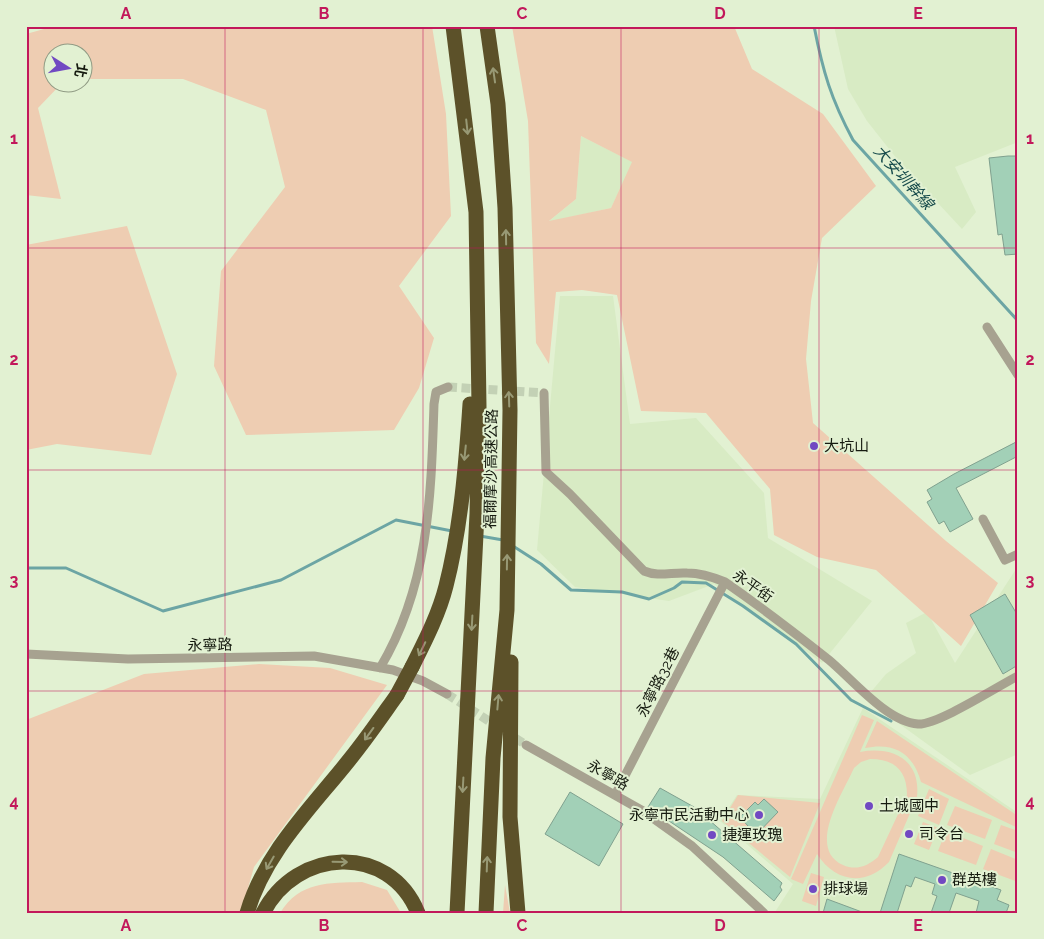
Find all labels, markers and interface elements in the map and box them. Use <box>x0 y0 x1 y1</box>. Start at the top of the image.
text: A <box>121 4 132 23</box>
text: B <box>319 4 330 23</box>
text: C <box>517 4 528 23</box>
text: D <box>714 4 726 23</box>
text: E <box>913 4 923 23</box>
north arrow <box>42 42 92 92</box>
text: 北 <box>72 62 90 79</box>
one-way arrow <box>488 67 498 83</box>
one-way arrow <box>462 118 472 134</box>
text: 1 <box>10 129 18 148</box>
text: 1 <box>1026 129 1034 148</box>
water label: 大安圳幹線 <box>870 141 939 215</box>
one-way arrow <box>501 229 511 246</box>
text: 2 <box>9 350 19 369</box>
text: 2 <box>1025 350 1035 369</box>
one-way arrow <box>505 391 514 407</box>
street label: 福爾摩沙高速公路 <box>481 409 501 529</box>
place label: 大坑山 <box>824 437 869 455</box>
marker: 大坑山 <box>808 440 820 452</box>
one-way arrow <box>460 445 470 461</box>
one-way arrow <box>502 554 512 570</box>
street label: 永平街 <box>729 566 777 606</box>
text: 3 <box>10 571 19 590</box>
text: 3 <box>1026 571 1035 590</box>
one-way arrow <box>467 615 476 631</box>
street label: 永寧路 <box>187 636 233 654</box>
one-way arrow <box>416 641 426 656</box>
street label: 永寧路32巷 <box>633 644 683 720</box>
one-way arrow <box>493 694 503 710</box>
one-way arrow <box>363 727 374 740</box>
street label: 永寧路 <box>584 756 632 794</box>
one-way arrow <box>458 777 467 793</box>
text: 4 <box>9 792 19 811</box>
text: 4 <box>1025 792 1035 811</box>
place label: 土城國中 <box>879 797 939 815</box>
marker: 土城國中 <box>863 800 875 812</box>
place label: 永寧市民活動中心 <box>629 806 749 824</box>
marker: 永寧市民活動中心 <box>753 809 765 821</box>
place label: 司令台 <box>919 825 964 843</box>
place label: 捷運玫瑰 <box>722 826 782 844</box>
marker: 司令台 <box>903 828 915 840</box>
marker: 捷運玫瑰 <box>706 829 718 841</box>
one-way arrow <box>265 856 275 870</box>
one-way arrow <box>483 856 492 872</box>
one-way arrow <box>332 857 348 866</box>
place label: 群英樓 <box>952 871 997 889</box>
marker: 群英樓 <box>936 874 948 886</box>
place label: 排球場 <box>823 880 868 898</box>
marker: 排球場 <box>807 883 819 895</box>
text: A <box>121 916 132 935</box>
text: B <box>319 916 330 935</box>
text: C <box>517 916 528 935</box>
text: D <box>714 916 726 935</box>
text: E <box>913 916 923 935</box>

